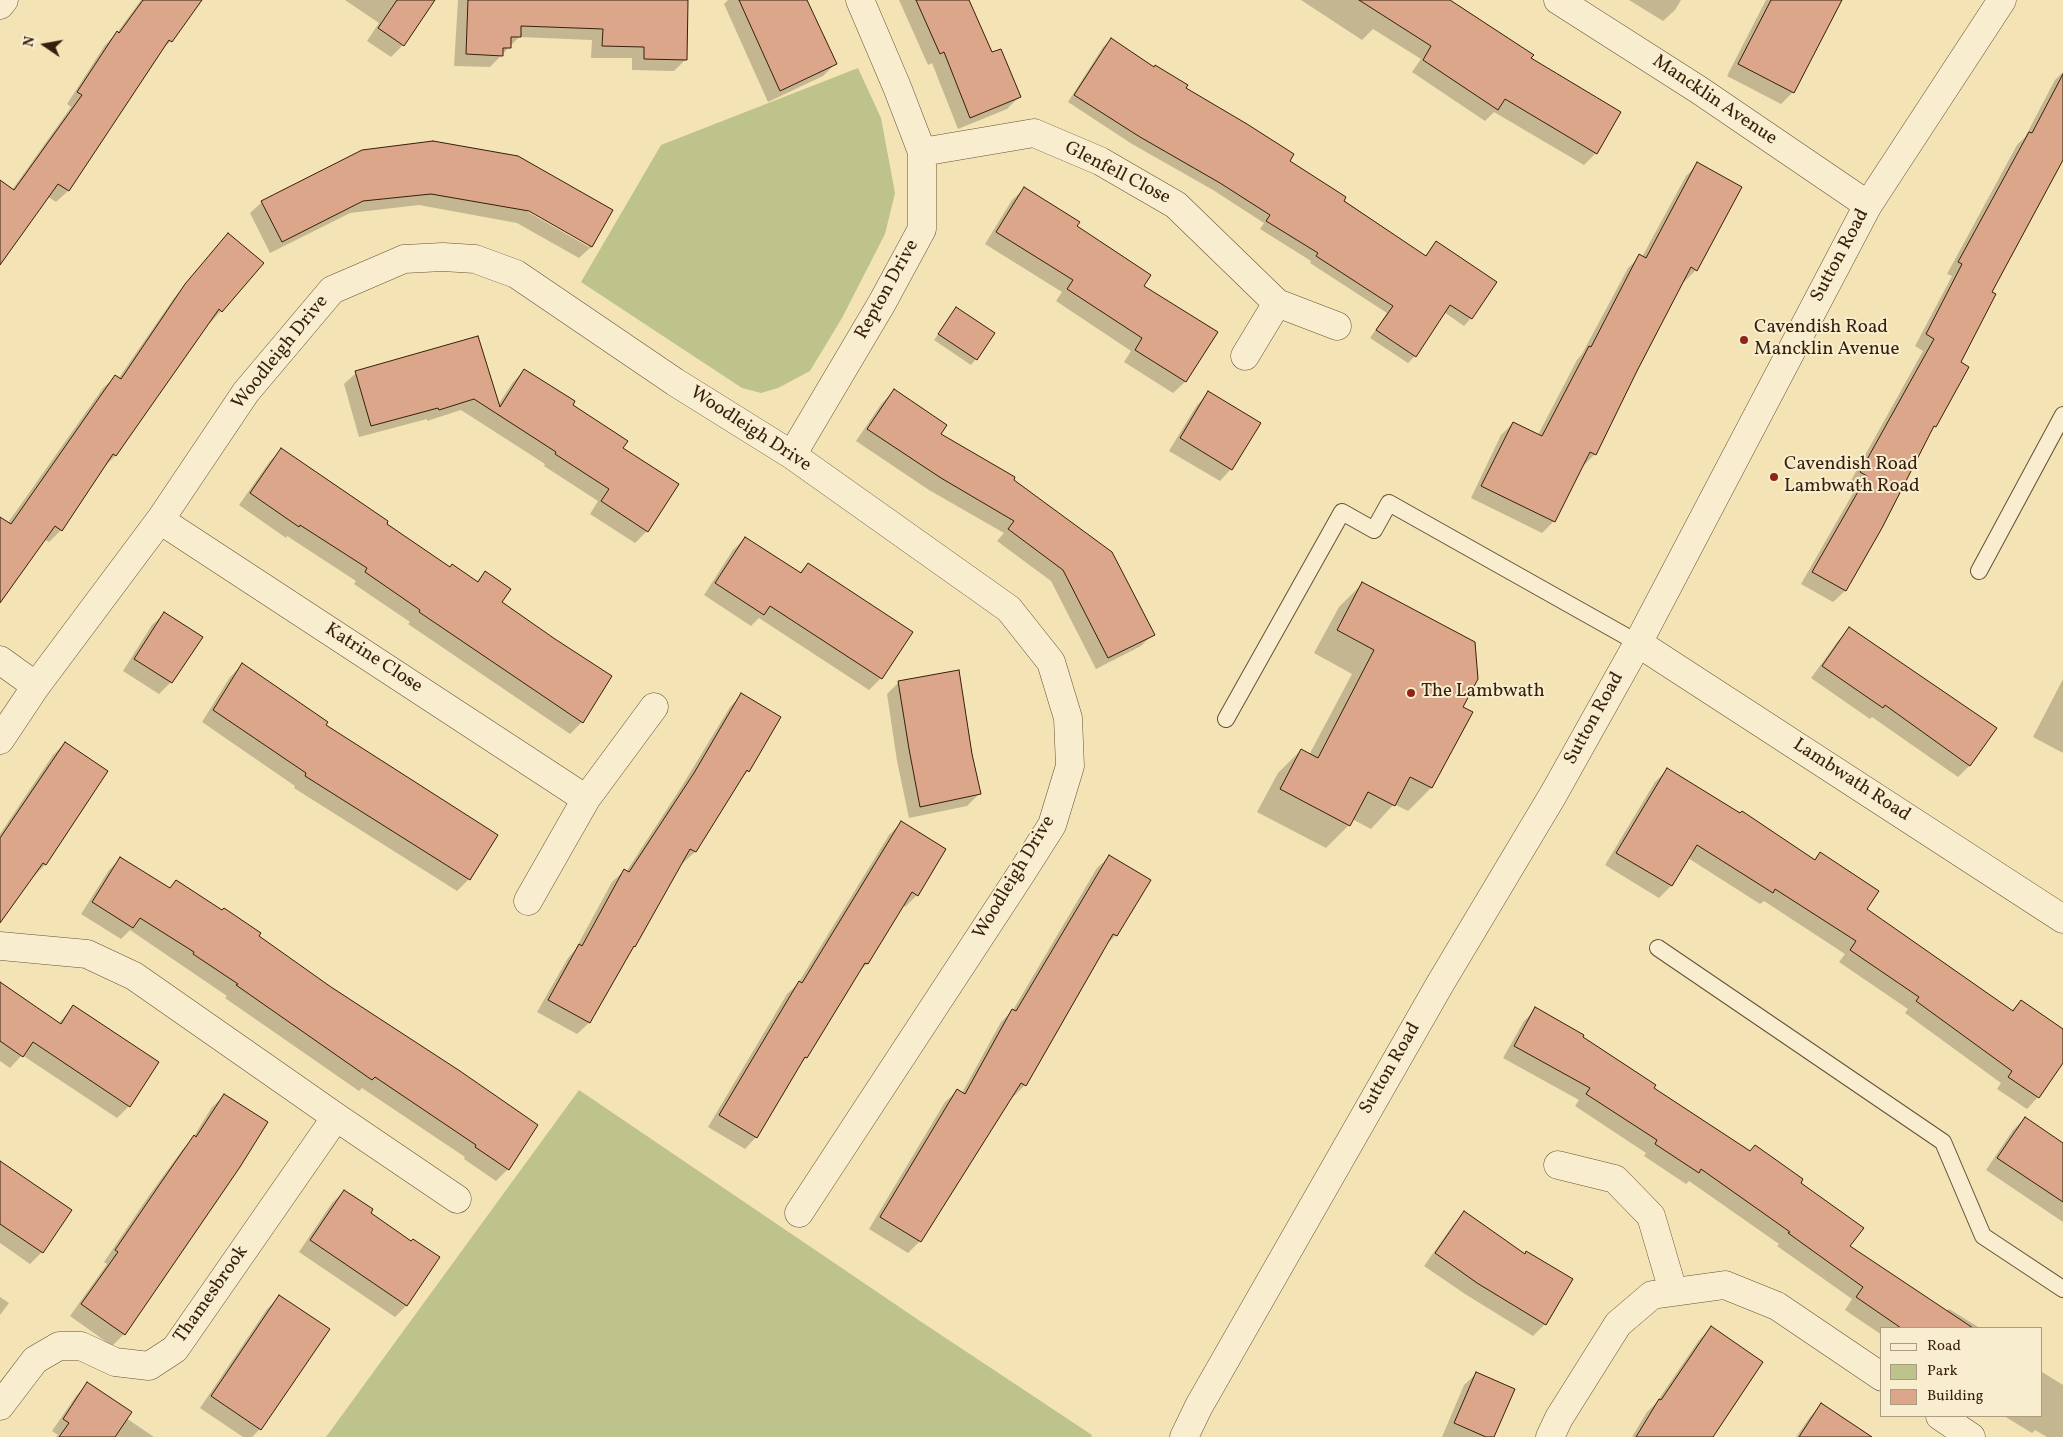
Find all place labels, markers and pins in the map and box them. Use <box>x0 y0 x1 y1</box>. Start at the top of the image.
place label: Cavendish Road Mancklin Avenue <box>1754 318 1900 362</box>
marker: Cavendish Road Mancklin Avenue <box>1738 334 1750 346</box>
place label: Cavendish Road Lambwath Road <box>1784 455 1920 499</box>
marker: Cavendish Road Lambwath Road <box>1768 471 1780 483</box>
place label: The Lambwath <box>1421 682 1545 704</box>
marker: The Lambwath <box>1405 687 1417 699</box>

